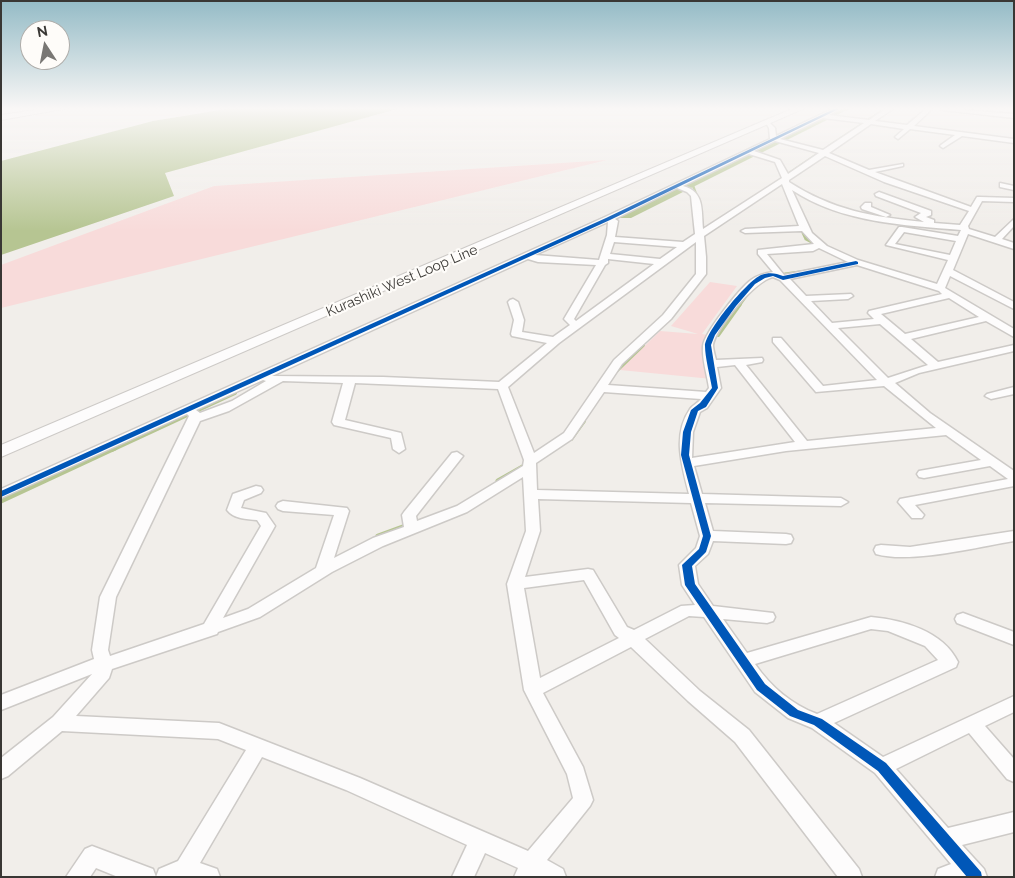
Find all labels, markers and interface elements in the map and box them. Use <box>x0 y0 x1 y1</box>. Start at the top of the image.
north arrow <box>20 20 70 70</box>
text: N <box>36 22 49 40</box>
street label: Kurashiki West Loop Line <box>324 241 480 321</box>

